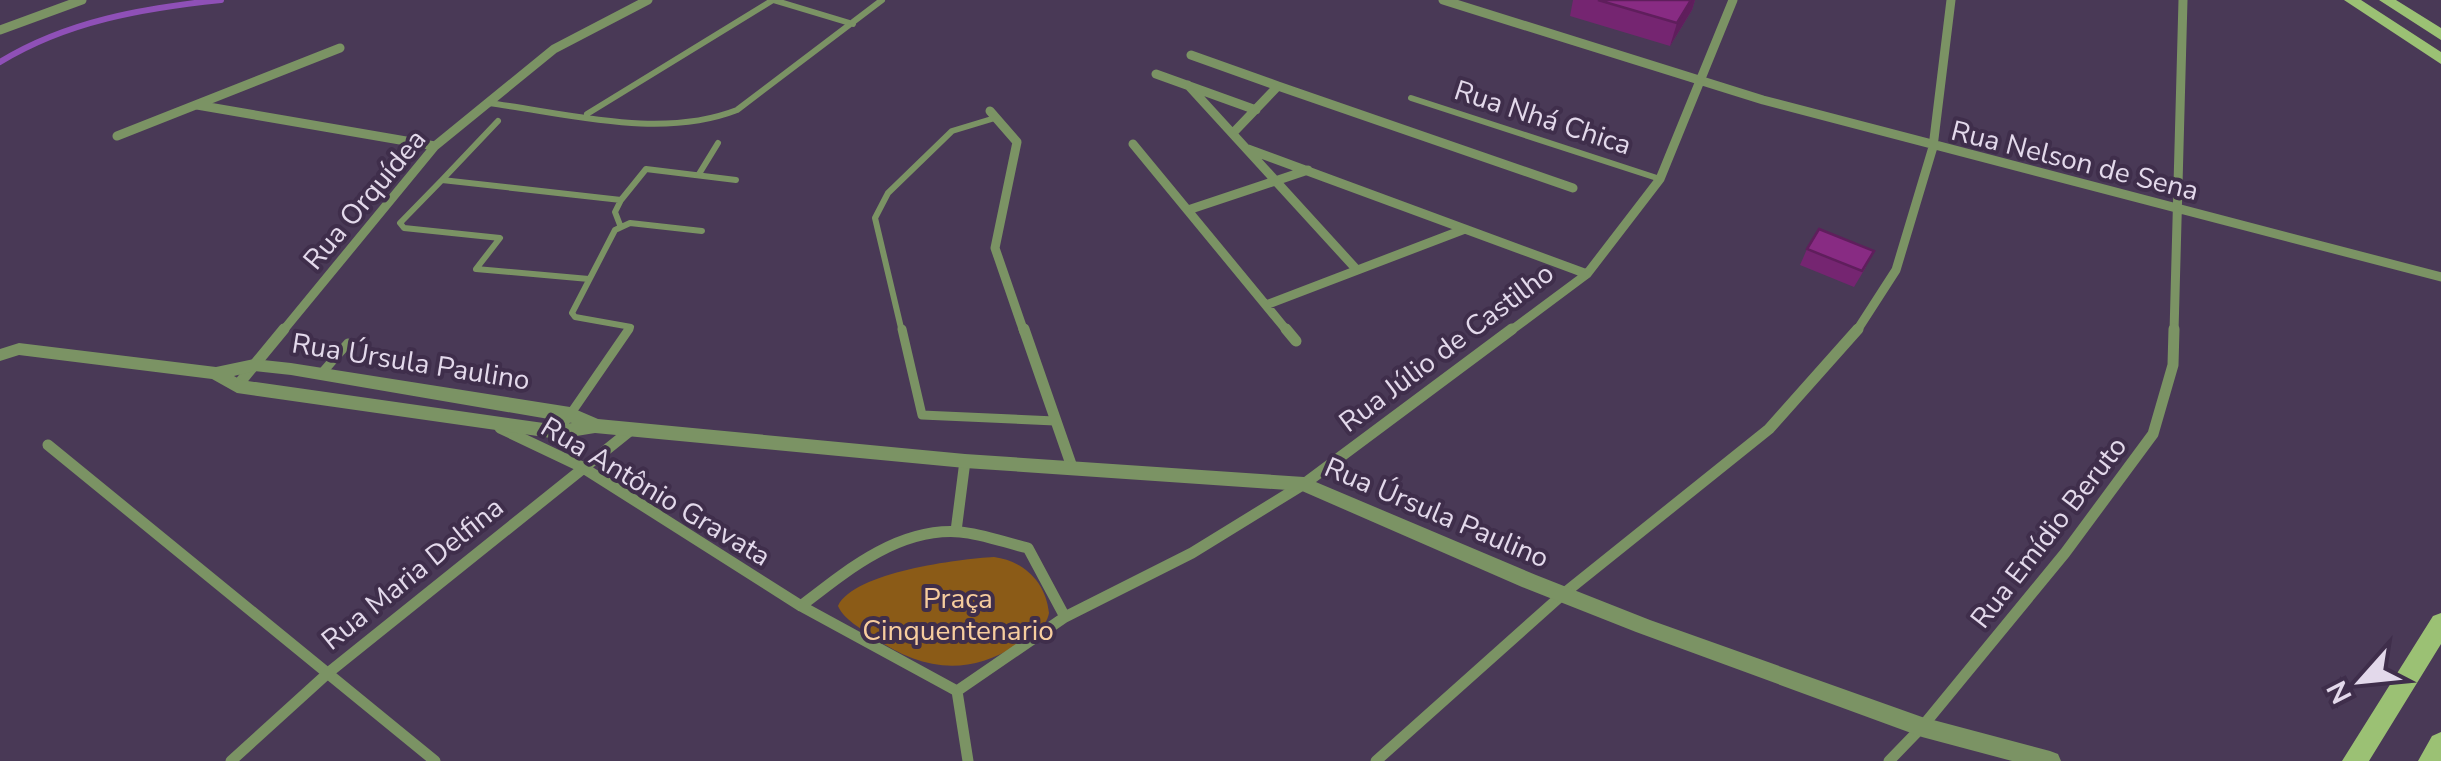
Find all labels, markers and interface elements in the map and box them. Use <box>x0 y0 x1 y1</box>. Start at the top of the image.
street label: Rua Nhá Chica <box>1449 71 1636 164</box>
street label: Rua Nelson de Sena <box>1947 112 2202 210</box>
street label: Rua Orquídea <box>295 121 435 278</box>
street label: Rua Júlio de Castilho <box>1331 254 1562 441</box>
street label: Rua Úrsula Paulino <box>289 324 532 400</box>
street label: Rua Antônio Gravata <box>534 408 777 576</box>
street label: Rua Emídio Beruto <box>1962 429 2136 636</box>
street label: Rua Úrsula Paulino <box>1319 449 1555 577</box>
street label: Rua Maria Delfina <box>314 489 512 659</box>
park label: Praça Cinquentenario <box>862 580 1054 650</box>
north arrow <box>2311 631 2411 731</box>
text: N <box>2318 674 2361 710</box>

